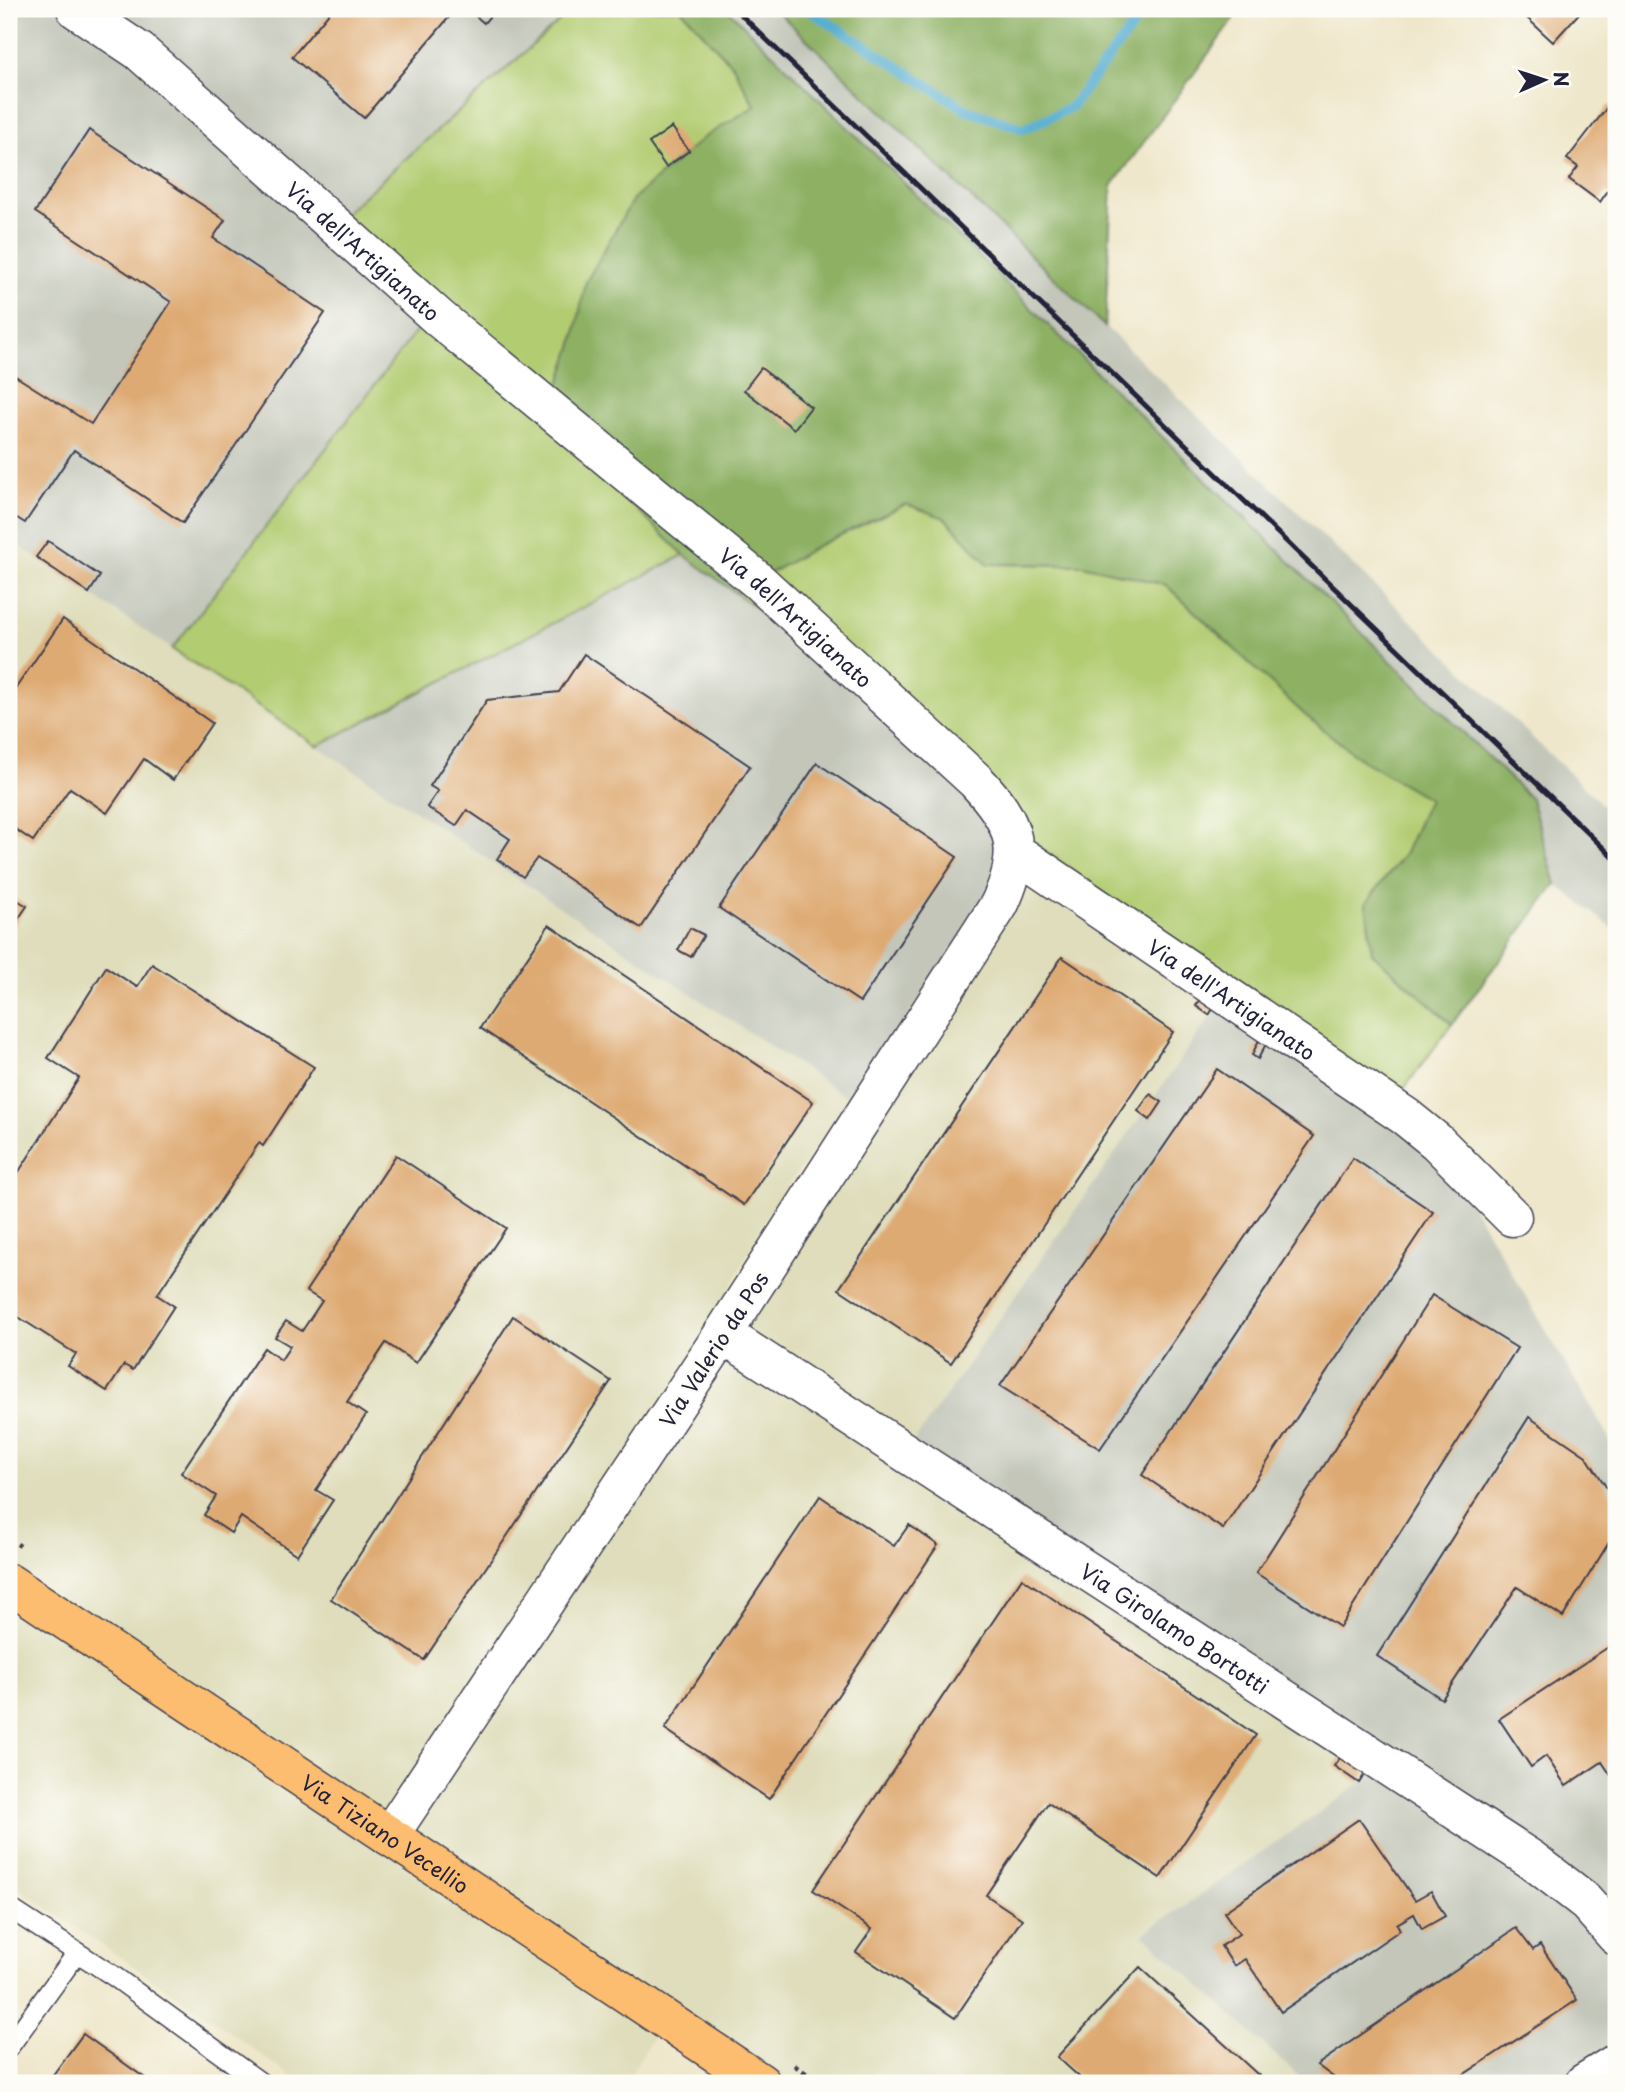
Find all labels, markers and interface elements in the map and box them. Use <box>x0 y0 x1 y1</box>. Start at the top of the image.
north arrow <box>1510 46 1580 116</box>
text: N <box>1548 71 1576 87</box>
street label: Via dell'Artigianato <box>279 173 447 328</box>
street label: Via dell'Artigianato <box>712 539 880 695</box>
street label: Via dell'Artigianato <box>1141 930 1322 1067</box>
street label: Via Valerio da Pos <box>650 1265 776 1433</box>
street label: Via Girolamo Bortotti <box>1074 1555 1276 1701</box>
street label: Via Tiziano Vecellio <box>295 1766 476 1901</box>

